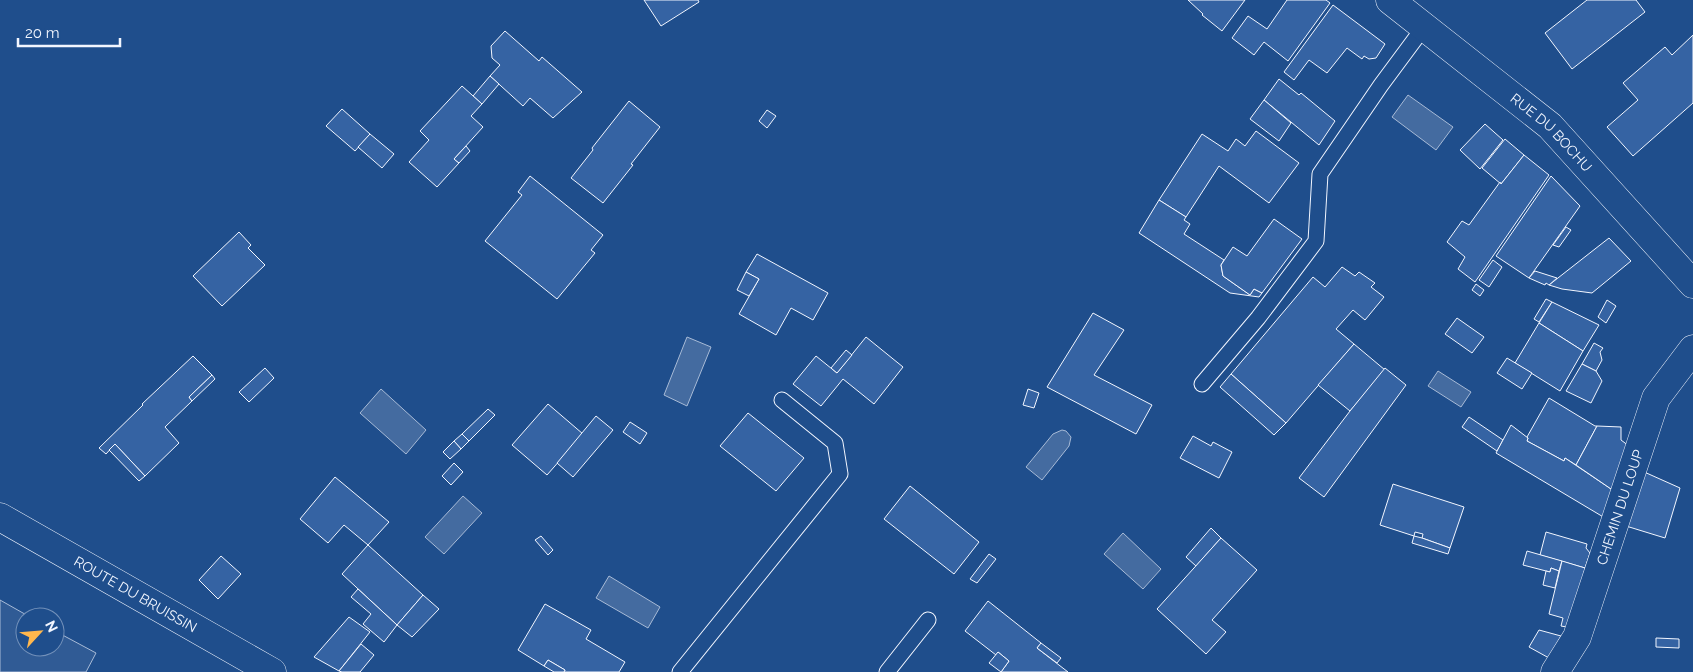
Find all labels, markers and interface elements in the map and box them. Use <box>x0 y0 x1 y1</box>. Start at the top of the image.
scale bar <box>18 15 120 47</box>
text: 20 m <box>25 24 60 42</box>
street label: RUE DU BOCHU <box>1507 90 1595 175</box>
street label: CHEMIN DU LOUP <box>1593 447 1646 567</box>
street label: ROUTE DU BRUISSIN <box>71 553 200 636</box>
north arrow <box>15 607 65 657</box>
text: N <box>42 618 61 635</box>

